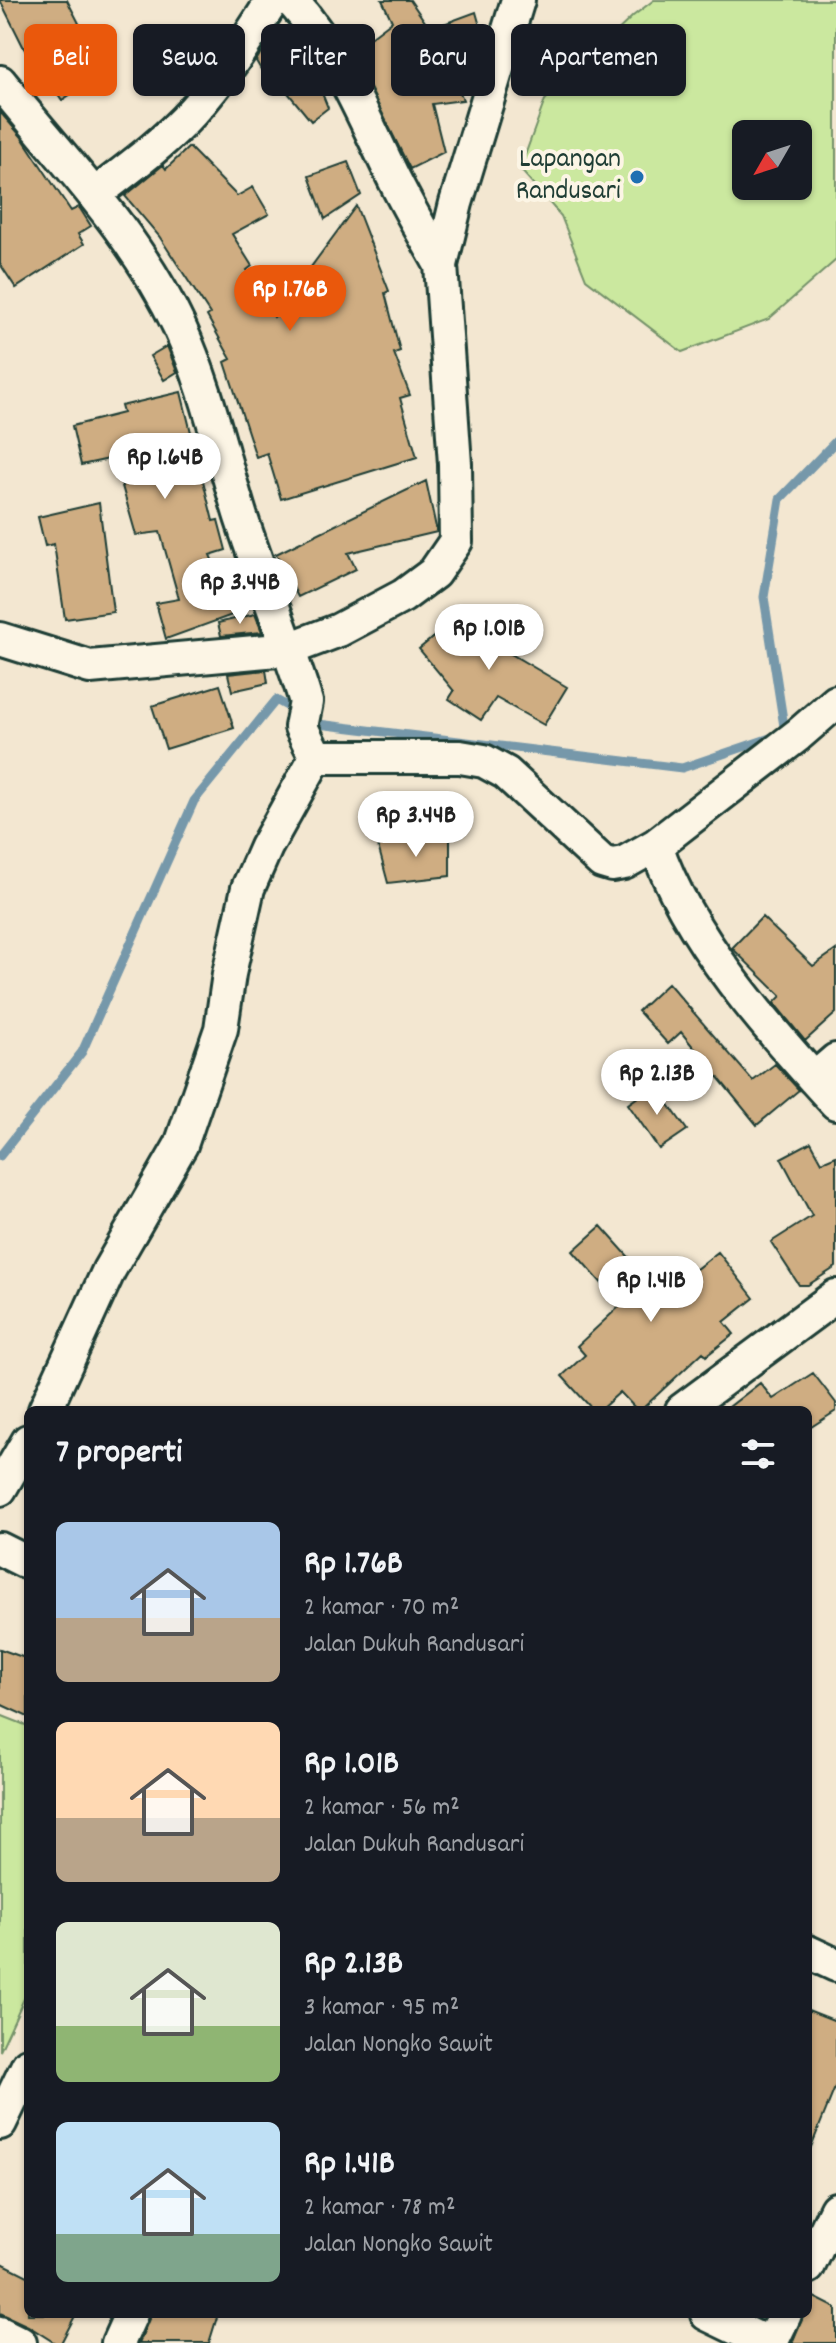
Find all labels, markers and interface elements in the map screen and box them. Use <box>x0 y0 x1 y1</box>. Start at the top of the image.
chip: Beli <box>24 24 117 96</box>
chip: Sewa <box>133 24 245 96</box>
chip: Filter <box>261 24 375 96</box>
chip: Baru <box>391 24 495 96</box>
chip: Apartemen <box>511 24 686 96</box>
north arrow <box>732 120 812 200</box>
map controls <box>732 120 812 200</box>
place label: Lapangan Randusari <box>516 141 621 213</box>
marker: Lapangan Randusari <box>628 168 646 186</box>
pin: Rp 1.76B <box>207 265 373 333</box>
text: Rp 1.76B <box>252 272 328 309</box>
pin: Rp 1.64B <box>82 433 248 501</box>
text: Rp 1.64B <box>127 440 203 477</box>
pin: Rp 3.44B <box>157 558 323 626</box>
text: Rp 3.44B <box>200 565 280 602</box>
pin: Rp 1.01B <box>406 604 572 672</box>
text: Rp 1.01B <box>453 611 525 648</box>
pin: Rp 3.44B <box>333 791 499 859</box>
text: Rp 3.44B <box>376 798 456 835</box>
pin: Rp 2.13B <box>574 1049 740 1117</box>
text: Rp 2.13B <box>619 1056 695 1093</box>
pin: Rp 1.41B <box>568 1256 734 1324</box>
text: Rp 1.41B <box>616 1263 686 1300</box>
text: 7 properti <box>56 1430 182 1479</box>
icon: filters <box>736 1432 780 1476</box>
text: Rp 1.76B <box>304 1541 403 1590</box>
icon: home <box>120 1554 216 1650</box>
text: 2 kamar · 70 m² <box>304 1590 459 1627</box>
text: Jalan Dukuh Randusari <box>304 1627 524 1664</box>
text: Rp 1.01B <box>304 1741 399 1790</box>
icon: home <box>120 1754 216 1850</box>
text: 2 kamar · 56 m² <box>304 1790 460 1827</box>
text: Jalan Dukuh Randusari <box>304 1827 524 1864</box>
text: Rp 2.13B <box>304 1941 403 1990</box>
icon: home <box>120 1954 216 2050</box>
text: 3 kamar · 95 m² <box>304 1990 459 2027</box>
text: Jalan Nongko Sawit <box>304 2027 493 2064</box>
text: Rp 1.41B <box>304 2141 395 2190</box>
icon: home <box>120 2154 216 2250</box>
text: 2 kamar · 78 m² <box>304 2190 455 2227</box>
text: Jalan Nongko Sawit <box>304 2227 493 2264</box>

